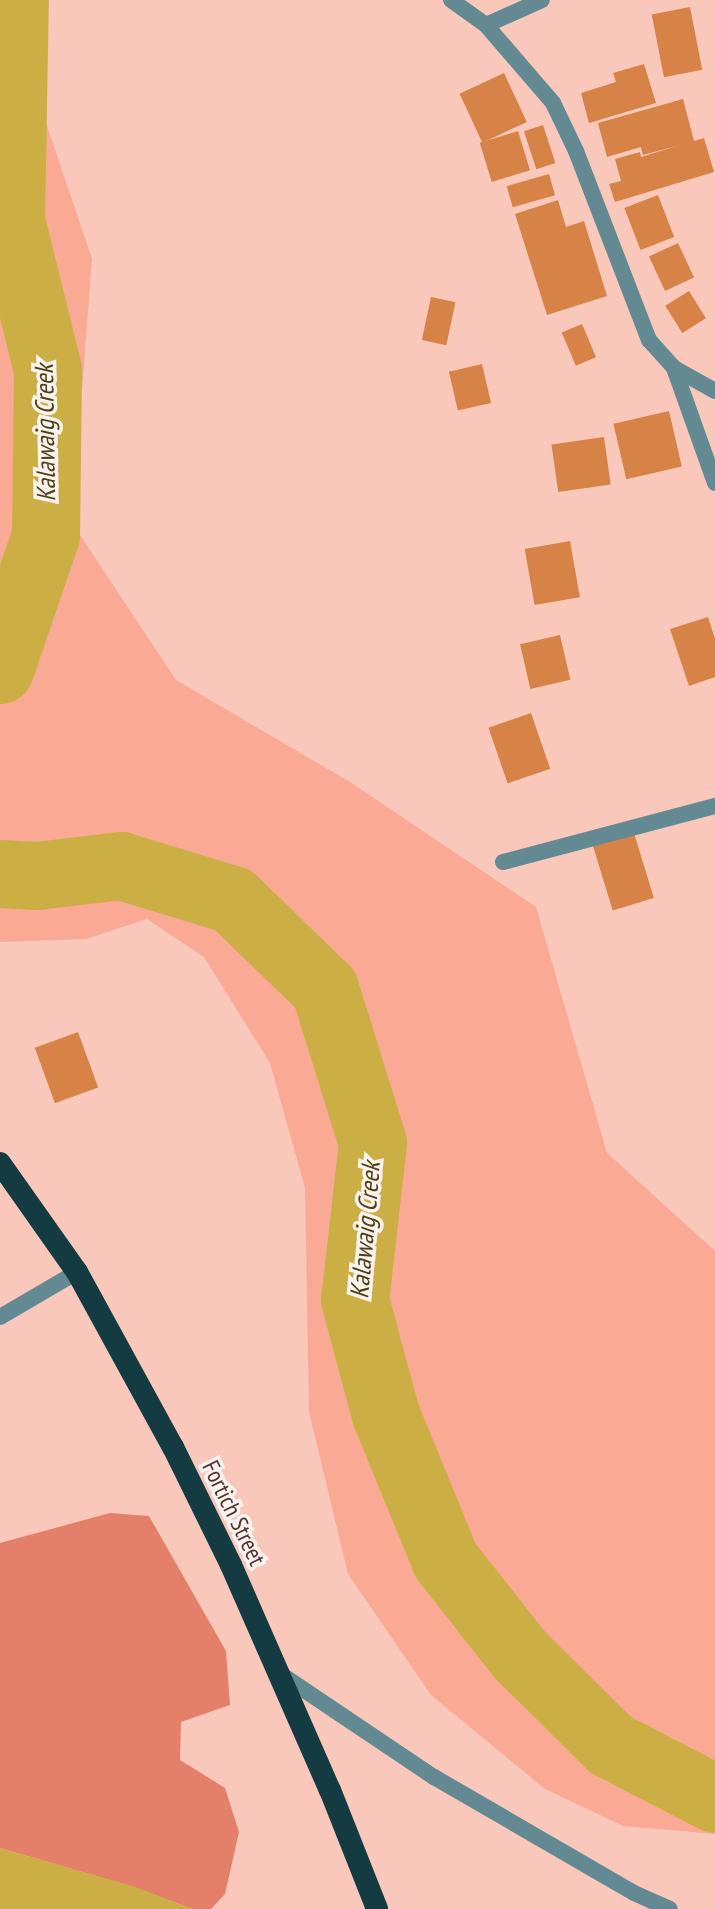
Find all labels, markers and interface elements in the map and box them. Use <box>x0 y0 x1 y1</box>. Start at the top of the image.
water label: Kalawaig Creek <box>28 364 62 502</box>
water label: Kalawaig Creek <box>343 1160 387 1300</box>
street label: Fortich Street <box>196 1456 272 1570</box>

